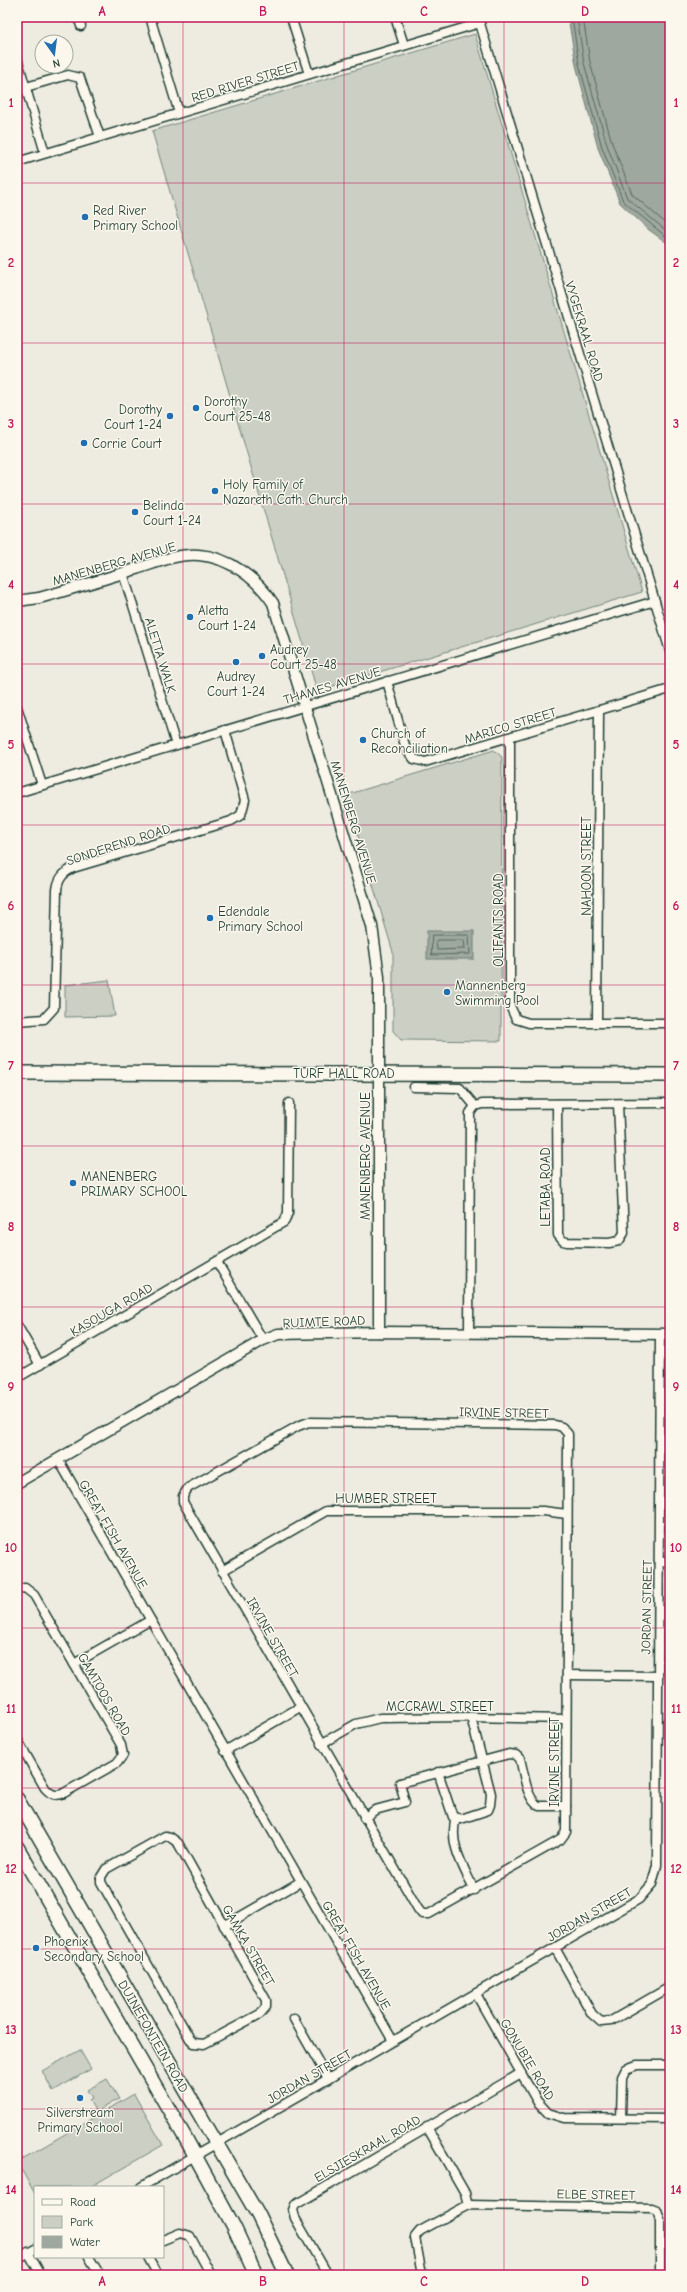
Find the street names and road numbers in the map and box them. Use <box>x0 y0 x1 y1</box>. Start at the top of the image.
street label: RED RIVER STREET <box>189 58 301 105</box>
street label: VYGEKRAAL ROAD <box>562 279 607 383</box>
street label: MANENBERG AVENUE <box>51 539 178 588</box>
street label: ALETTA WALK <box>142 615 179 696</box>
street label: THAMES AVENUE <box>282 663 383 707</box>
street label: MARICO STREET <box>462 704 558 747</box>
street label: MANENBERG AVENUE <box>328 759 379 886</box>
street label: NAHOON STREET <box>579 816 594 916</box>
street label: SONDEREND ROAD <box>64 821 172 868</box>
street label: OLIFANTS ROAD <box>491 873 506 967</box>
street label: TURF HALL ROAD <box>293 1066 395 1081</box>
street label: MANENBERG AVENUE <box>358 1092 373 1220</box>
street label: LETABA ROAD <box>538 1147 553 1227</box>
street label: KASOUGA ROAD <box>67 1280 155 1339</box>
street label: RUIMTE ROAD <box>282 1313 366 1330</box>
street label: IRVINE STREET <box>459 1404 549 1421</box>
street label: GREAT FISH AVENUE <box>76 1477 151 1592</box>
street label: HUMBER STREET <box>335 1491 437 1506</box>
street label: JORDAN STREET <box>638 1559 655 1655</box>
street label: IRVINE STREET <box>244 1595 302 1680</box>
street label: GAMTOOS ROAD <box>75 1650 134 1738</box>
street label: MCCRAWL STREET <box>386 1699 494 1714</box>
street label: IRVINE STREET <box>547 1717 562 1807</box>
street label: JORDAN STREET <box>544 1884 634 1945</box>
street label: GREAT FISH AVENUE <box>319 1898 394 2013</box>
street label: GAMKA STREET <box>219 1902 278 1989</box>
street label: DUINEFONTEIN ROAD <box>115 1977 192 2095</box>
street label: GONUBIE ROAD <box>497 2016 558 2103</box>
street label: JORDAN STREET <box>264 2046 354 2107</box>
street label: ELSJIESKRAAL ROAD <box>311 2112 423 2185</box>
street label: ELBE STREET <box>556 2186 636 2203</box>

